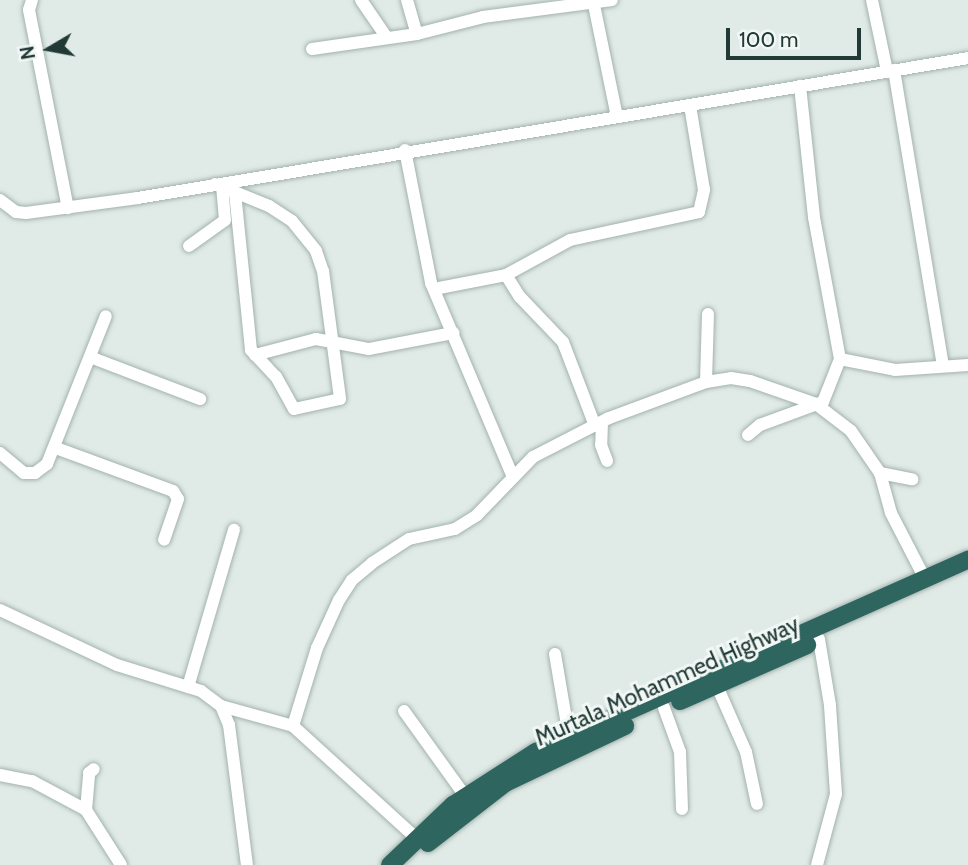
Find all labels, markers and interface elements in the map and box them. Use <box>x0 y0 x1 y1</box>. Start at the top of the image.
north arrow <box>14 14 84 84</box>
scale bar <box>730 14 865 58</box>
text: 100 m <box>739 27 798 52</box>
text: N <box>15 44 40 61</box>
street label: Murtala Mohammed Highway <box>531 610 803 752</box>

